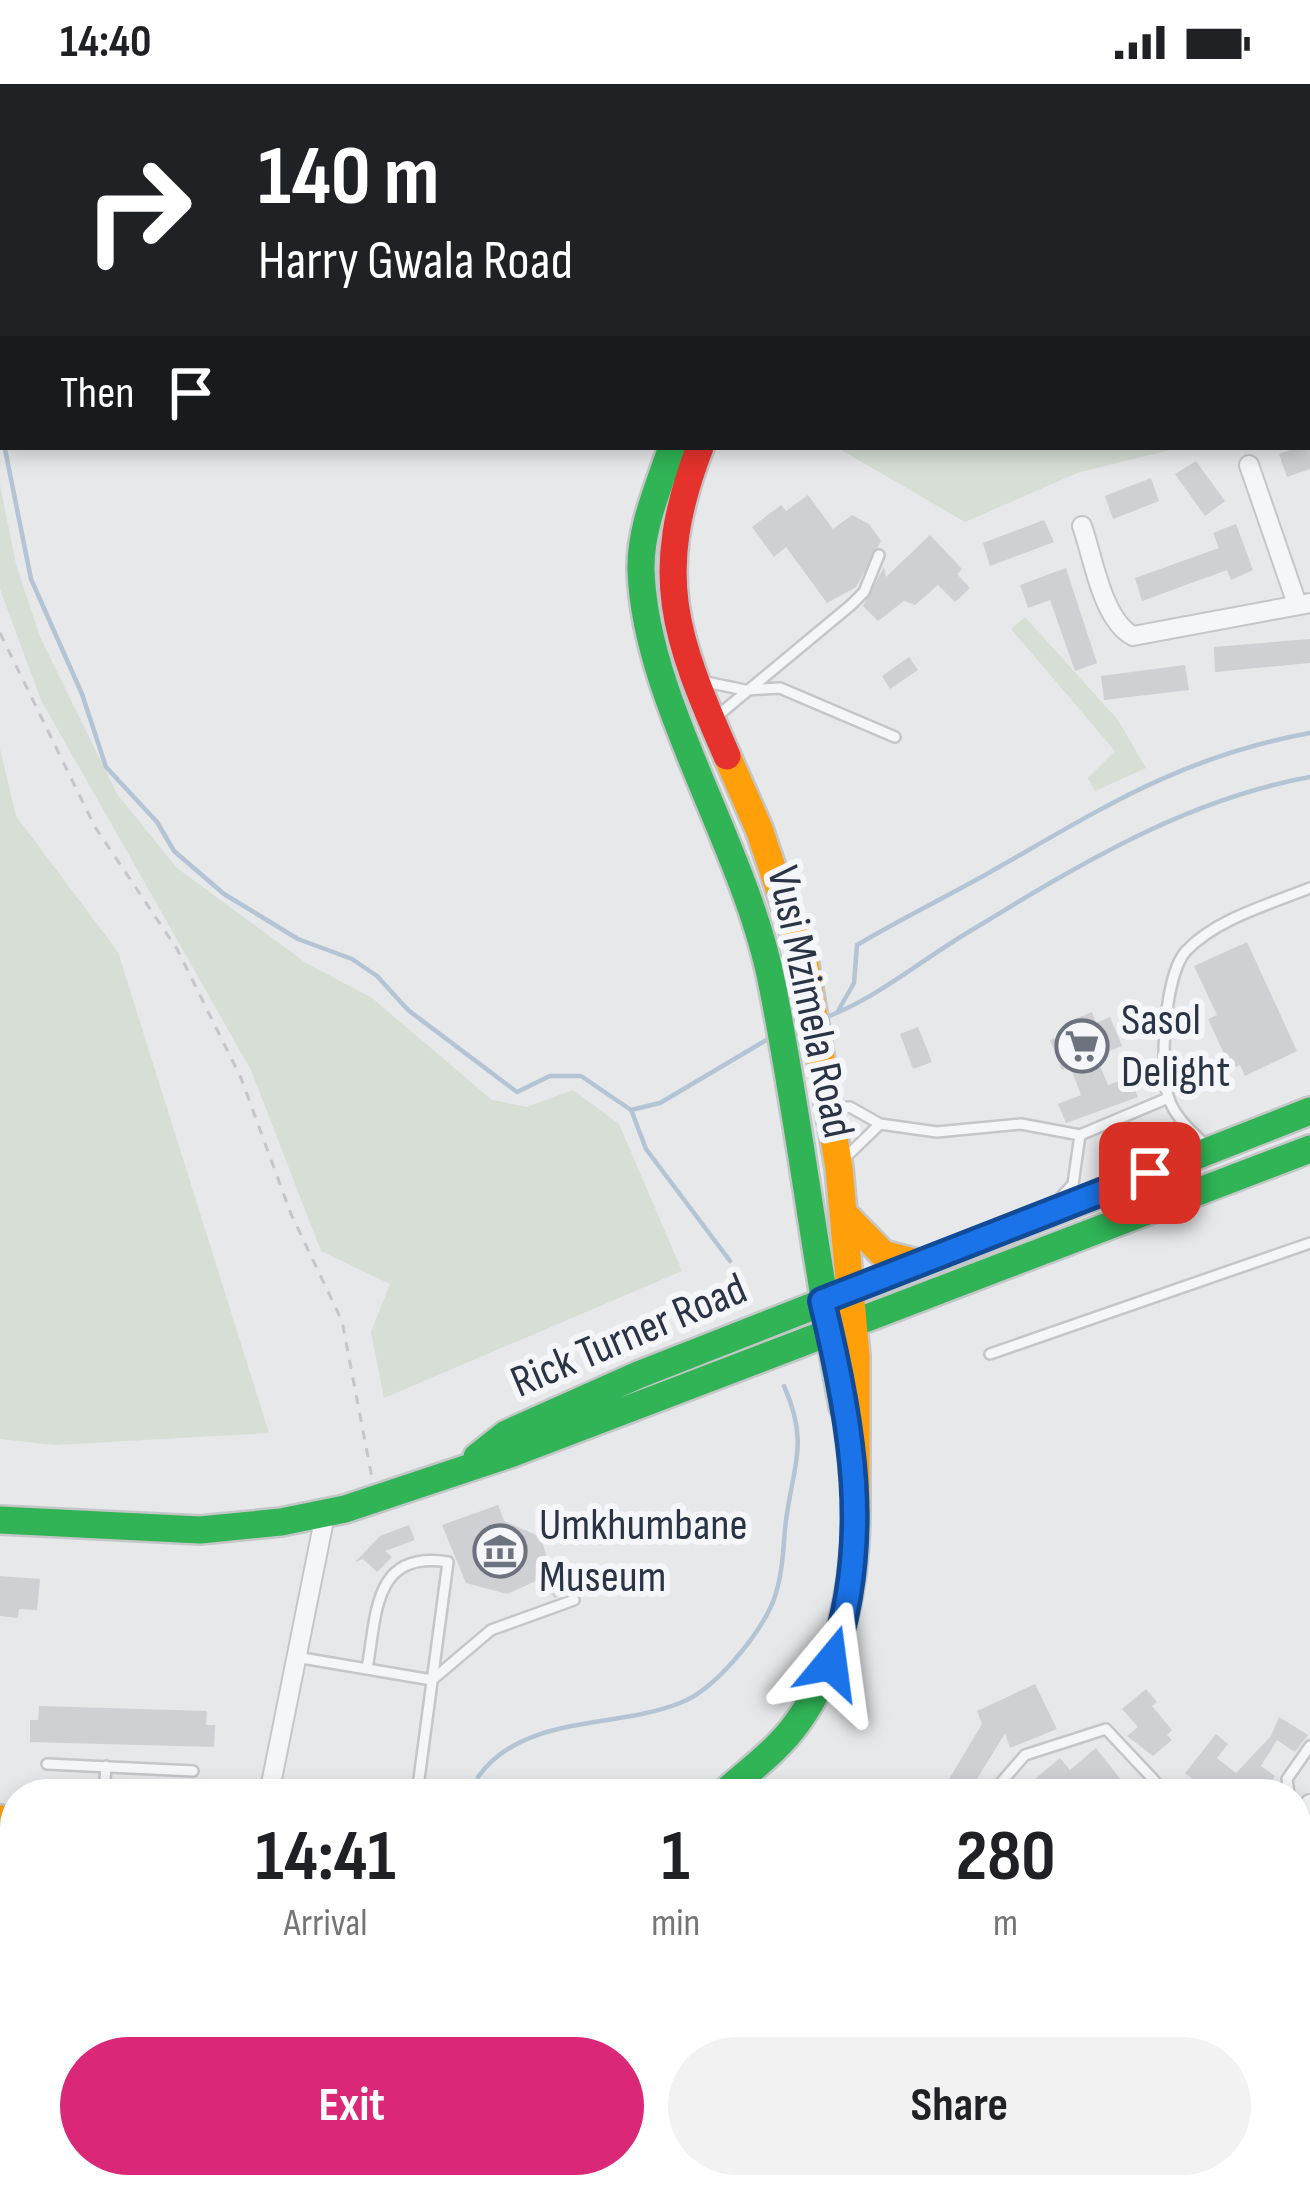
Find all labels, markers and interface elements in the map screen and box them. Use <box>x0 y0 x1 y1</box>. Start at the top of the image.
text: 14:40 <box>60 15 151 70</box>
text: 140 m <box>258 127 439 228</box>
icon: right <box>60 132 216 288</box>
text: Harry Gwala Road <box>258 229 573 294</box>
icon: arrive <box>158 360 224 426</box>
text: Then <box>60 366 134 421</box>
street label: Vusi Mzimela Road <box>754 861 866 1143</box>
place label: Sasol Delight <box>1121 993 1230 1100</box>
supermarket icon: Sasol Delight <box>1054 1018 1110 1074</box>
pin <box>1099 1122 1201 1224</box>
icon: arrive <box>1117 1140 1183 1206</box>
street label: Rick Turner Road <box>503 1262 755 1410</box>
place label: Umkhumbane Museum <box>539 1498 748 1605</box>
museum icon: Umkhumbane Museum <box>472 1523 528 1579</box>
position arrow <box>768 1600 894 1726</box>
text: 14:41 <box>256 1814 396 1901</box>
text: 1 <box>662 1814 690 1901</box>
text: 280 <box>956 1814 1055 1901</box>
text: Arrival <box>284 1900 368 1947</box>
text: min <box>651 1900 700 1947</box>
text: m <box>993 1900 1018 1947</box>
button: Exit <box>60 2037 644 2175</box>
button: Share <box>668 2037 1251 2175</box>

